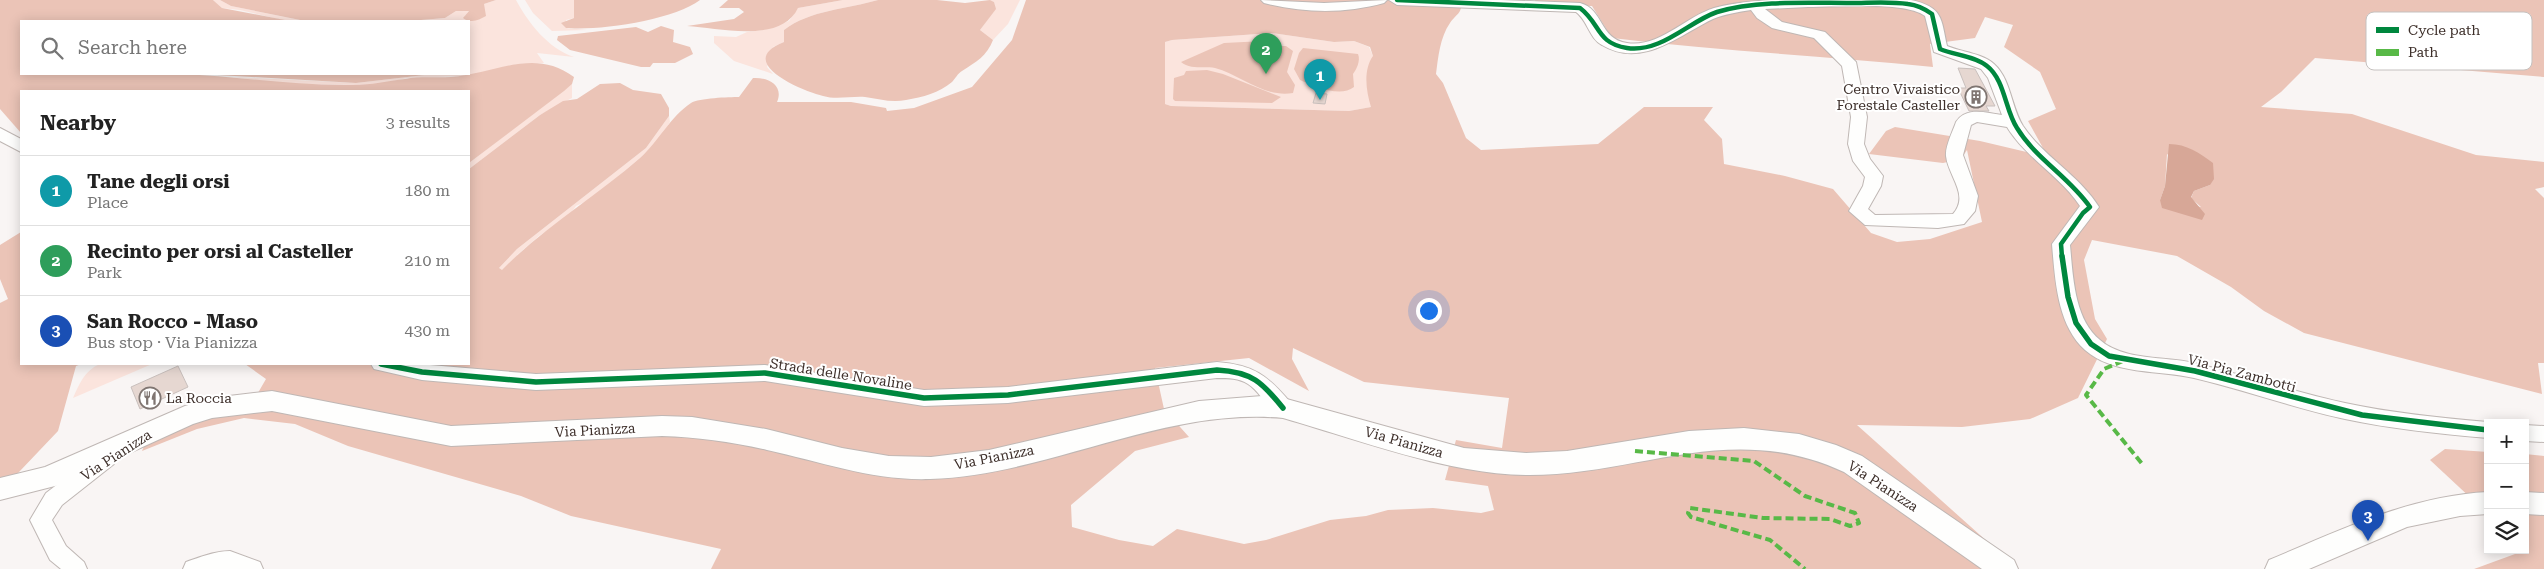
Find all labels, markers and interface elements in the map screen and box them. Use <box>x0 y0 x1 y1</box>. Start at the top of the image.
legend <box>2366 12 2532 70</box>
search box <box>20 20 470 75</box>
text: Cycle path <box>2408 22 2480 38</box>
pin: 2 <box>1250 33 1282 74</box>
icon: search <box>38 34 66 62</box>
text: Search here <box>78 36 187 59</box>
text: Path <box>2408 44 2438 60</box>
pin: 1 <box>1304 59 1336 100</box>
place label: Centro Vivaistico Forestale Casteller <box>1836 81 1960 113</box>
building icon: Centro Vivaistico Forestale Casteller <box>1964 85 1988 109</box>
text: Nearby <box>40 111 116 135</box>
text: 3 results <box>386 113 450 132</box>
text: Tane degli orsi <box>87 170 230 193</box>
text: 1 <box>52 181 60 200</box>
text: 180 m <box>404 181 450 200</box>
text: Place <box>87 193 128 212</box>
text: Recinto per orsi al Casteller <box>87 240 353 263</box>
text: 2 <box>52 251 60 270</box>
text: 210 m <box>404 251 450 270</box>
text: Park <box>87 263 122 282</box>
your location <box>1416 298 1442 324</box>
text: San Rocco - Maso <box>87 310 258 333</box>
text: 3 <box>52 321 60 340</box>
text: 430 m <box>404 321 450 340</box>
text: Bus stop · Via Pianizza <box>87 333 257 352</box>
street label: Via Pia Zambotti <box>2186 351 2299 395</box>
street label: Strada delle Novaline <box>769 355 914 393</box>
restaurant icon: La Roccia <box>138 386 162 410</box>
place label: La Roccia <box>166 390 232 406</box>
map controls <box>2484 419 2529 554</box>
button: + <box>2484 419 2529 464</box>
street label: Via Pianizza <box>554 420 636 440</box>
street label: Via Pianizza <box>1363 423 1445 461</box>
street label: Via Pianizza <box>78 426 155 484</box>
street label: Via Pianizza <box>953 441 1036 473</box>
street label: Via Pianizza <box>1845 457 1922 515</box>
button: − <box>2484 464 2529 509</box>
pin: 3 <box>2352 500 2384 541</box>
button: layers <box>2484 509 2529 554</box>

